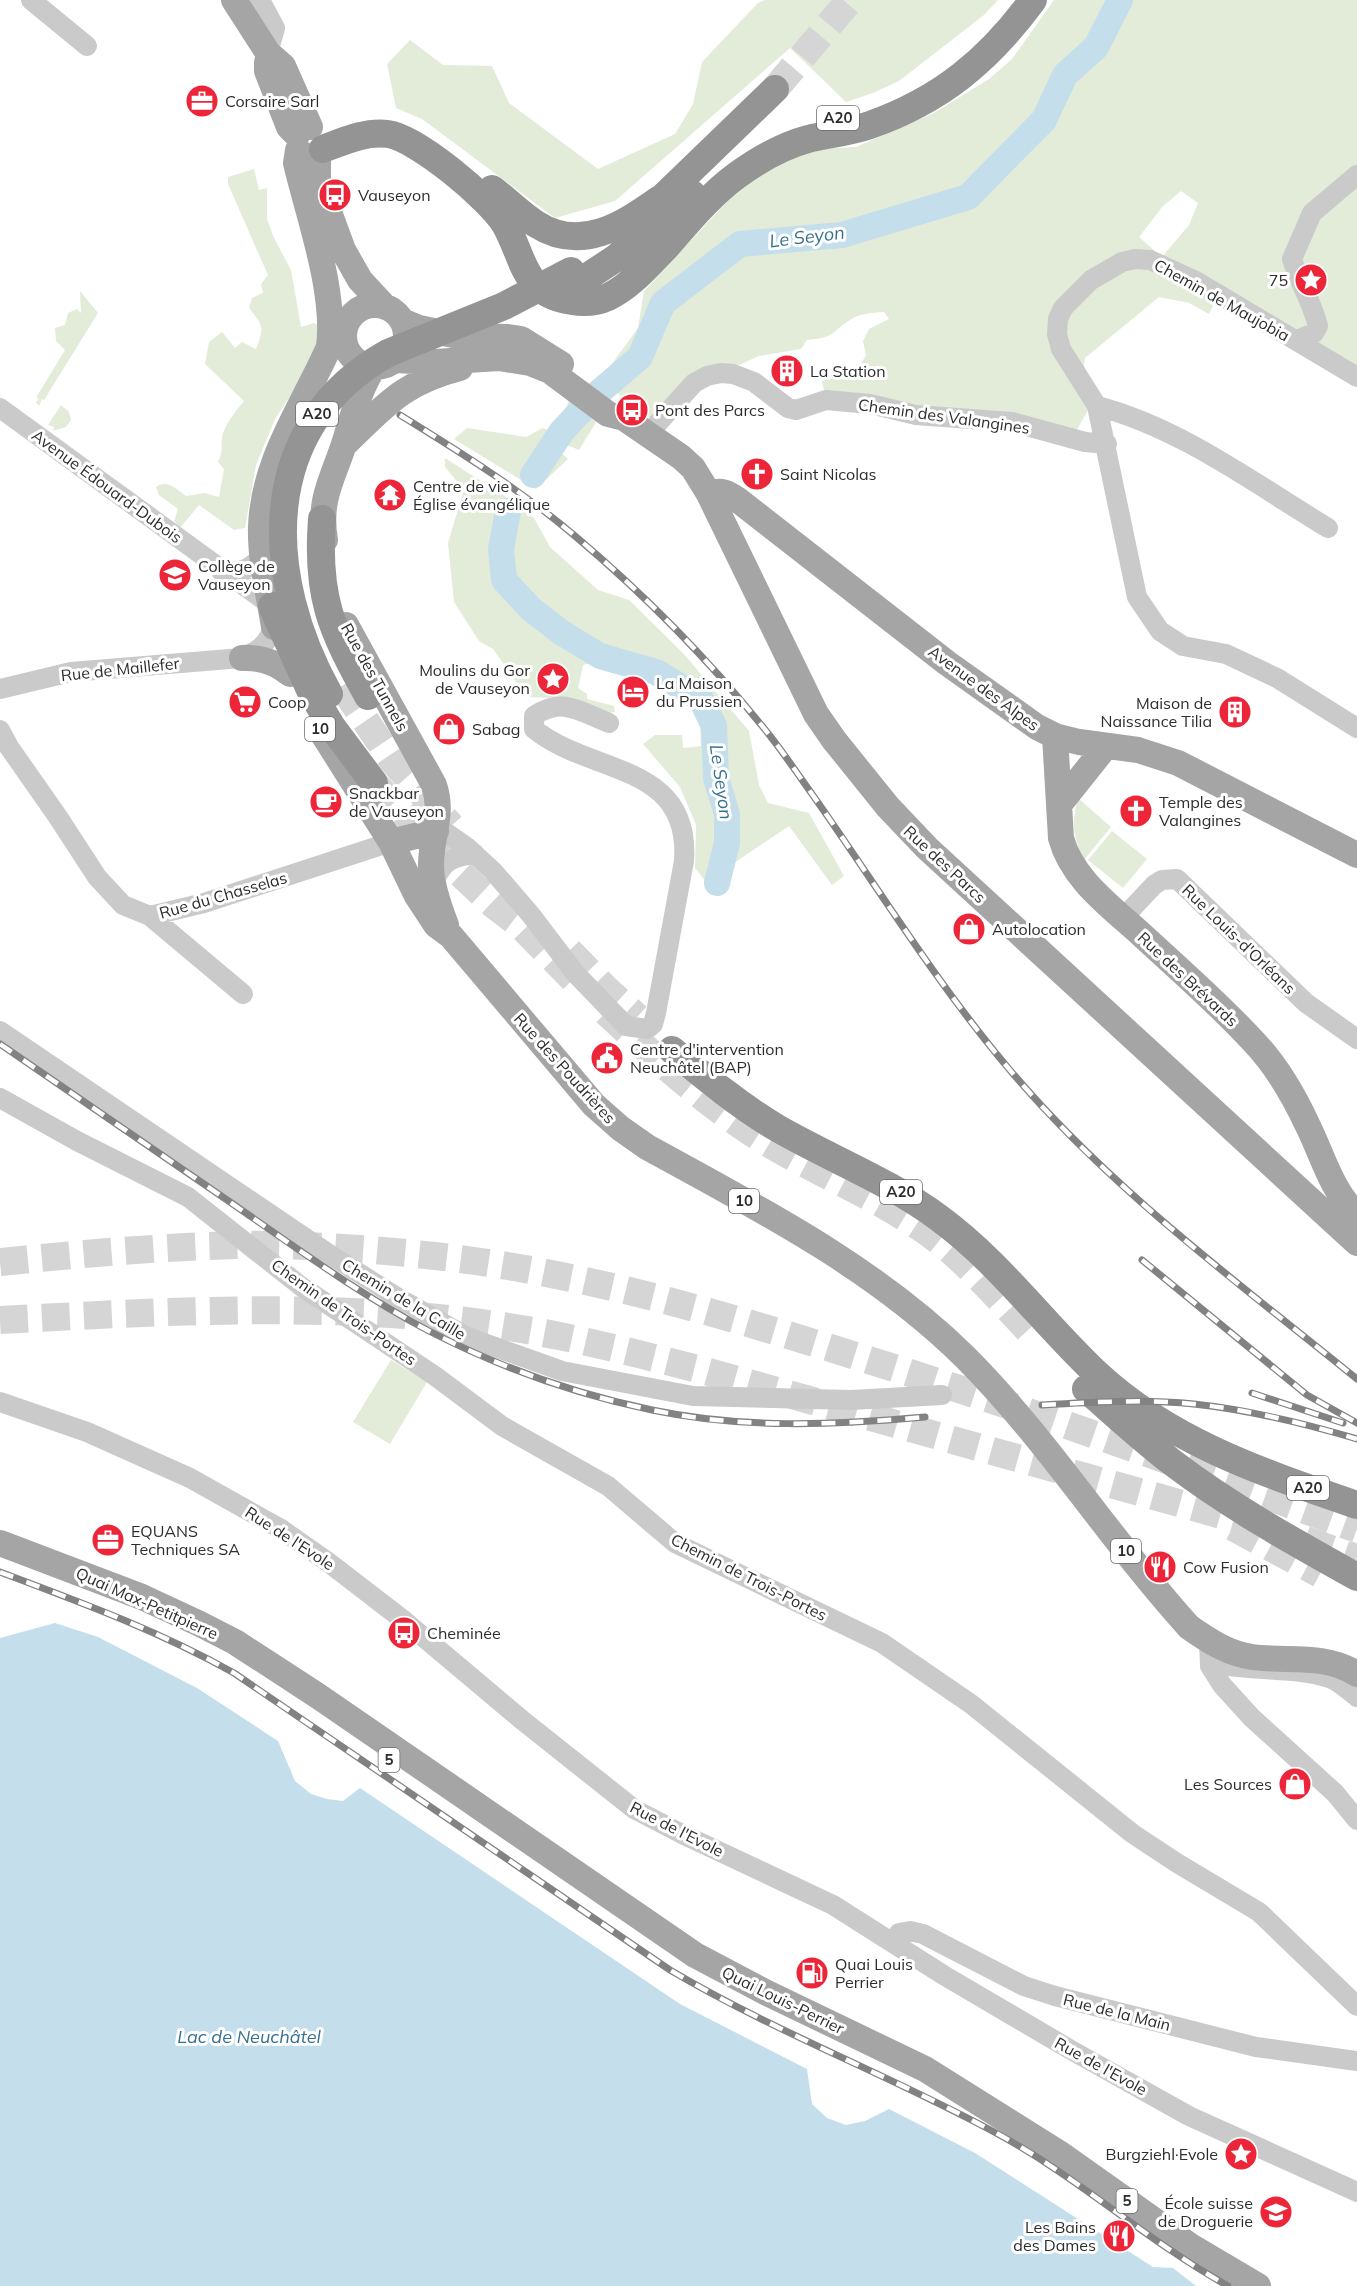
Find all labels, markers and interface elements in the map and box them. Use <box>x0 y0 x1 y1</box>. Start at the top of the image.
office icon: Corsaire Sarl <box>184 83 220 119</box>
place label: Corsaire Sarl <box>225 91 319 111</box>
road number: A20 <box>817 106 859 130</box>
bus stop icon: Vauseyon <box>317 177 353 213</box>
place label: Vauseyon <box>358 185 431 205</box>
water label: Le Seyon <box>768 220 846 253</box>
street label: Chemin de Maujobia <box>1151 255 1293 345</box>
place icon: 75 <box>1293 262 1329 298</box>
place label: 75 <box>1269 270 1288 290</box>
building icon: La Station <box>769 353 805 389</box>
place label: La Station <box>810 361 886 381</box>
bus stop icon: Pont des Parcs <box>614 392 650 428</box>
street label: Chemin des Valangines <box>857 394 1031 438</box>
place label: Pont des Parcs <box>655 400 765 420</box>
road number: A20 <box>296 402 338 426</box>
street label: Avenue Édouard-Dubois <box>28 425 186 547</box>
church icon: Saint Nicolas <box>739 456 775 492</box>
place label: Saint Nicolas <box>780 464 877 484</box>
place label: Centre de vie Église évangélique <box>413 476 550 514</box>
temple icon: Centre de vie Église évangélique <box>372 477 408 513</box>
place label: Collège de Vauseyon <box>198 556 275 594</box>
school or university icon: Collège de Vauseyon <box>157 557 193 593</box>
street label: Rue des Tunnels <box>337 619 413 735</box>
street label: Avenue des Alpes <box>925 641 1043 735</box>
street label: Rue de Maillefer <box>60 653 180 685</box>
place label: Moulins du Gor de Vauseyon <box>419 660 530 698</box>
place icon: Moulins du Gor de Vauseyon <box>535 661 571 697</box>
place label: La Maison du Prussien <box>656 673 742 711</box>
hotel icon: La Maison du Prussien <box>615 674 651 710</box>
supermarket icon: Coop <box>227 684 263 720</box>
place label: Coop <box>268 692 306 712</box>
place label: Maison de Naissance Tilia <box>1100 693 1212 731</box>
building icon: Maison de Naissance Tilia <box>1217 694 1253 730</box>
shop icon: Sabag <box>431 711 467 747</box>
road number: 10 <box>305 717 335 741</box>
place label: Sabag <box>472 719 520 739</box>
water label: Le Seyon <box>705 743 738 821</box>
place label: Snackbar de Vauseyon <box>349 783 444 821</box>
cafe icon: Snackbar de Vauseyon <box>308 784 344 820</box>
place label: Temple des Valangines <box>1159 792 1243 830</box>
church icon: Temple des Valangines <box>1118 793 1154 829</box>
street label: Rue des Parcs <box>900 821 990 907</box>
street label: Rue du Chasselas <box>157 867 289 923</box>
street label: Rue Louis-d'Orléans <box>1178 880 1300 998</box>
shop icon: Autolocation <box>951 911 987 947</box>
place label: Autolocation <box>992 919 1086 939</box>
street label: Rue des Brévards <box>1134 927 1242 1031</box>
street label: Rue des Poudrières <box>510 1008 620 1128</box>
place label: Centre d'intervention Neuchâtel (BAP) <box>630 1039 784 1077</box>
public building icon: Centre d'intervention Neuchâtel (BAP) <box>589 1040 625 1076</box>
road number: A20 <box>880 1180 922 1204</box>
road number: 10 <box>729 1189 759 1213</box>
street label: Chemin de Trois-Portes <box>268 1254 420 1370</box>
street label: Chemin de la Caille <box>338 1254 470 1344</box>
road number: A20 <box>1287 1476 1329 1500</box>
street label: Rue de l'Evole <box>242 1502 338 1574</box>
place label: EQUANS Techniques SA <box>131 1521 240 1559</box>
office icon: EQUANS Techniques SA <box>90 1522 126 1558</box>
street label: Chemin de Trois-Portes <box>668 1529 830 1625</box>
road number: 10 <box>1111 1539 1141 1563</box>
restaurant icon: Cow Fusion <box>1142 1549 1178 1585</box>
place label: Cow Fusion <box>1183 1557 1269 1577</box>
street label: Quai Max-Petitpierre <box>73 1563 221 1643</box>
bus stop icon: Cheminée <box>386 1615 422 1651</box>
place label: Cheminée <box>427 1623 501 1643</box>
road number: 5 <box>378 1748 400 1772</box>
shop icon: Les Sources <box>1277 1766 1313 1802</box>
place label: Les Sources <box>1184 1774 1272 1794</box>
street label: Rue de l'Evole <box>627 1797 727 1861</box>
place label: Quai Louis Perrier <box>835 1954 913 1992</box>
fuel station icon: Quai Louis Perrier <box>794 1955 830 1991</box>
street label: Quai Louis-Perrier <box>719 1962 848 2038</box>
street label: Rue de la Main <box>1061 1989 1173 2035</box>
water label: Lac de Neuchâtel <box>177 2025 322 2048</box>
street label: Rue de l'Evole <box>1051 2032 1151 2100</box>
place icon: Burgziehl·Evole <box>1223 2136 1259 2172</box>
place label: Burgziehl·Evole <box>1106 2144 1218 2164</box>
road number: 5 <box>1116 2189 1138 2213</box>
place label: École suisse de Droguerie <box>1158 2193 1253 2231</box>
school or university icon: École suisse de Droguerie <box>1258 2194 1294 2230</box>
place label: Les Bains des Dames <box>1013 2217 1096 2255</box>
restaurant icon: Les Bains des Dames <box>1101 2218 1137 2254</box>

